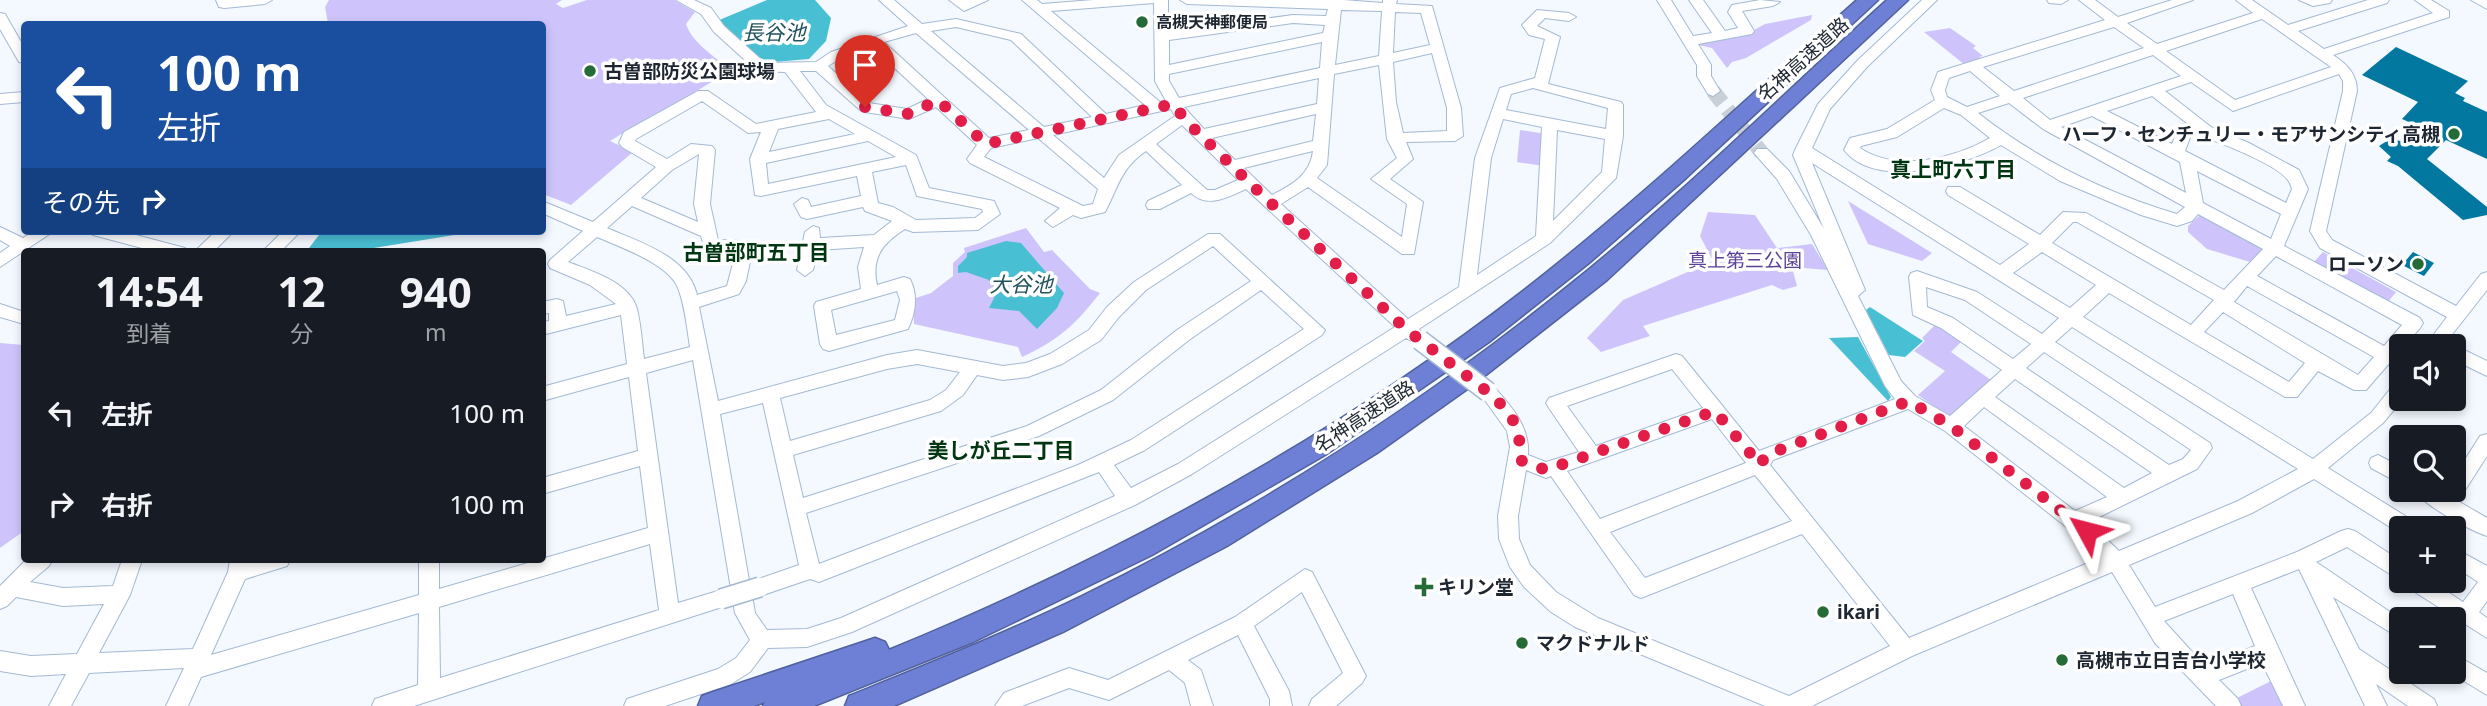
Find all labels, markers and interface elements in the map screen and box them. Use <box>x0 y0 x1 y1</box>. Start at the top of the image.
place label: 高槻天神郵便局 <box>1156 11 1268 33</box>
street label: 名神高速道路 <box>1752 11 1854 107</box>
marker: 高槻天神郵便局 <box>1134 14 1150 30</box>
water label: 長谷池 <box>743 18 807 46</box>
pin <box>835 35 895 107</box>
text: 100 m <box>157 39 302 105</box>
icon: arrive <box>846 46 884 84</box>
icon: left <box>42 49 133 140</box>
place label: 古曽部防災公園球場 <box>604 58 775 84</box>
marker: 古曽部防災公園球場 <box>582 63 598 79</box>
text: 左折 <box>157 105 221 148</box>
place label: ハーフ・センチュリー・モアサンシティ高槻 <box>2062 121 2440 147</box>
marker: ハーフ・センチュリー・モアサンシティ高槻 <box>2446 126 2462 142</box>
district label: 真上町六丁目 <box>1890 155 2016 183</box>
icon: right <box>134 182 172 220</box>
text: その先 <box>42 184 120 220</box>
district label: 古曽部町五丁目 <box>683 238 830 266</box>
park label: 真上第三公園 <box>1688 247 1802 273</box>
place label: ローソン <box>2328 251 2404 277</box>
marker: ローソン <box>2410 256 2426 272</box>
text: 14:54 <box>95 262 203 319</box>
text: 12 <box>277 262 325 319</box>
text: 940 <box>400 263 472 320</box>
water label: 大谷池 <box>990 270 1054 298</box>
text: m <box>425 316 446 348</box>
text: 到着 <box>126 317 172 349</box>
text: 分 <box>290 317 313 349</box>
map controls <box>2389 334 2466 684</box>
button: sound <box>2389 334 2466 411</box>
street label: 名神高速道路 <box>1309 374 1419 458</box>
icon: left <box>42 394 80 432</box>
text: 100 m <box>449 395 525 431</box>
text: 左折 <box>101 396 153 432</box>
button: search <box>2389 425 2466 502</box>
district label: 美しが丘二丁目 <box>928 436 1075 464</box>
icon: right <box>42 485 80 523</box>
text: 100 m <box>449 486 525 522</box>
text: 右折 <box>101 487 153 523</box>
position arrow <box>2050 494 2124 568</box>
button: + <box>2389 516 2466 593</box>
place label: キリン堂 <box>1438 574 1514 600</box>
marker: キリン堂 <box>1416 579 1432 595</box>
place label: ikari <box>1837 599 1880 625</box>
marker: ikari <box>1815 604 1831 620</box>
button: − <box>2389 607 2466 684</box>
place label: マクドナルド <box>1536 630 1650 656</box>
marker: マクドナルド <box>1514 635 1530 651</box>
place label: 高槻市立日吉台小学校 <box>2076 647 2266 673</box>
marker: 高槻市立日吉台小学校 <box>2054 652 2070 668</box>

